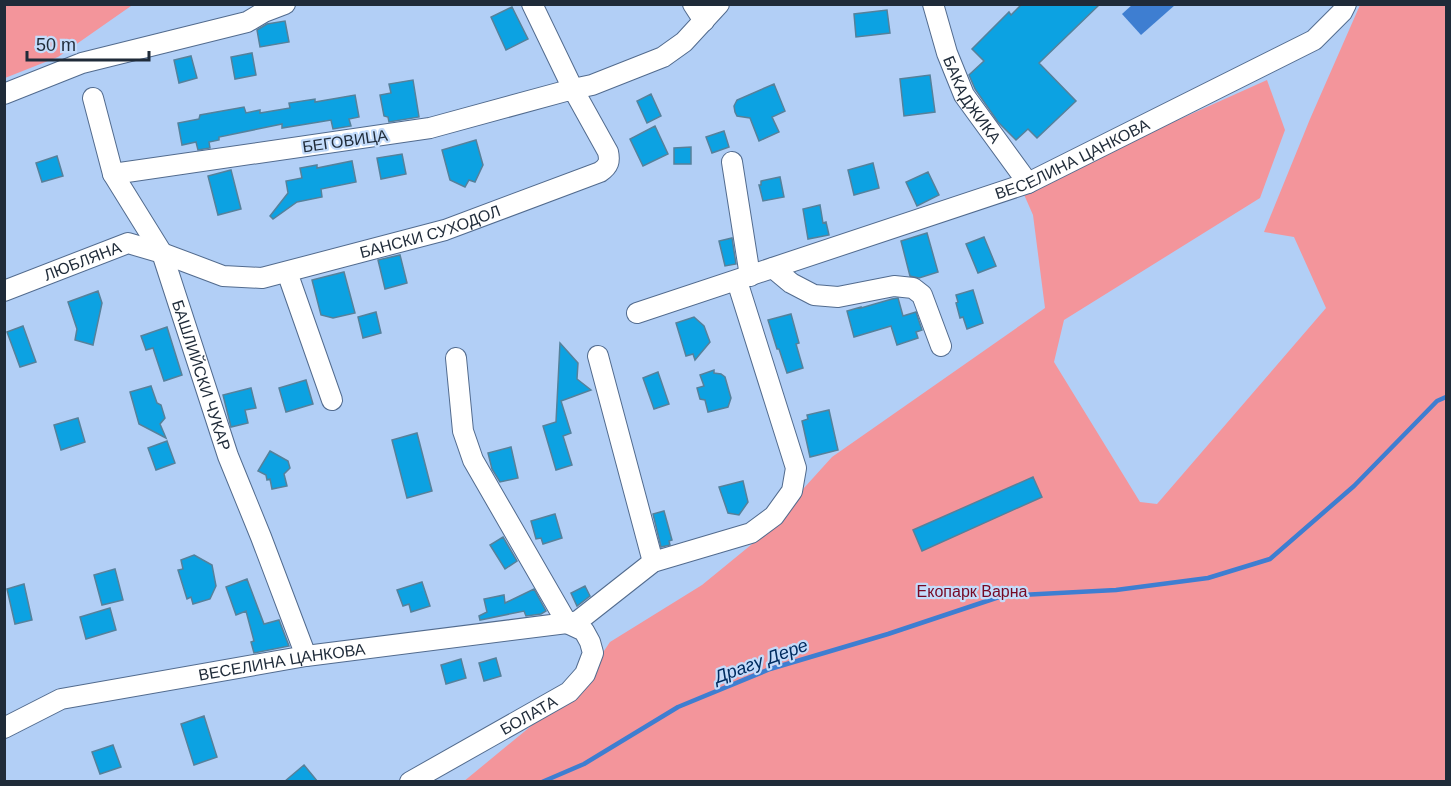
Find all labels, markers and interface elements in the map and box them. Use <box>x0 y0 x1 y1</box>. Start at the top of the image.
scale bar <box>27 24 148 62</box>
text: 50 m <box>36 35 76 55</box>
street label: БАКАДЖИКА <box>941 53 1005 146</box>
street label: ВЕСЕЛИНА ЦАНКОВА <box>993 115 1152 202</box>
street label: БЕГОВИЦА <box>301 127 389 155</box>
street label: БАНСКИ СУХОДОЛ <box>358 202 503 261</box>
street label: ЛЮБЛЯНА <box>41 238 124 283</box>
street label: БАШЛИЙСКИ ЧУКАР <box>169 298 234 453</box>
park label: Екопарк Варна <box>917 583 1028 600</box>
water label: Драгу Дере <box>710 635 811 688</box>
street label: ВЕСЕЛИНА ЦАНКОВА <box>197 640 367 683</box>
street label: БОЛАТА <box>497 692 560 738</box>

